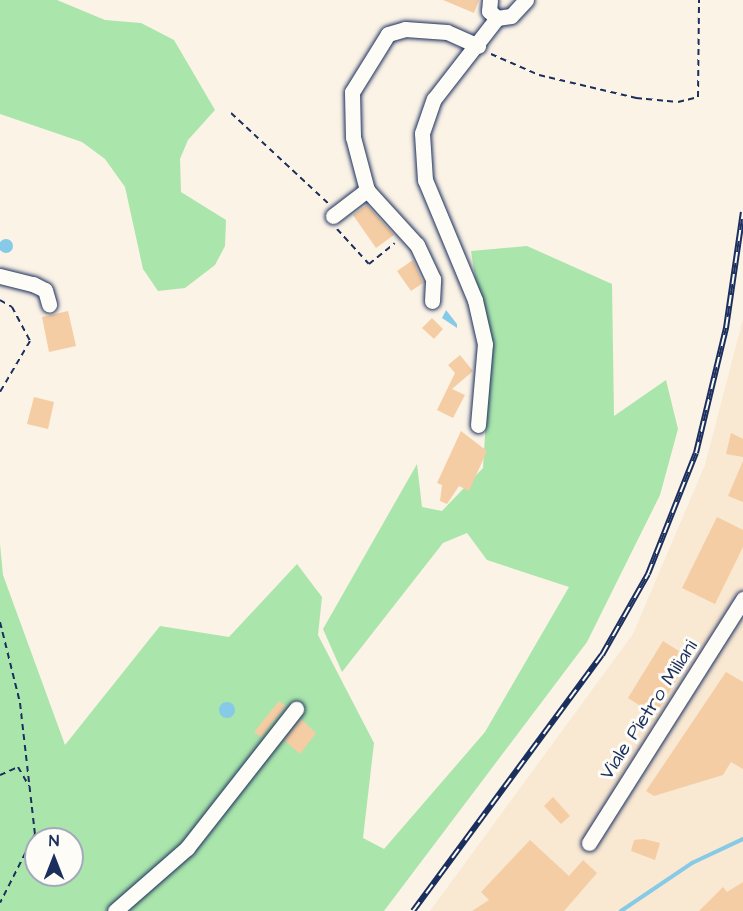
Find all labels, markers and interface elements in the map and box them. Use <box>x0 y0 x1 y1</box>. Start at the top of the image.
street label: Viale Pietro Miliani <box>595 636 703 784</box>
north arrow <box>24 827 84 887</box>
text: N <box>49 830 59 852</box>

